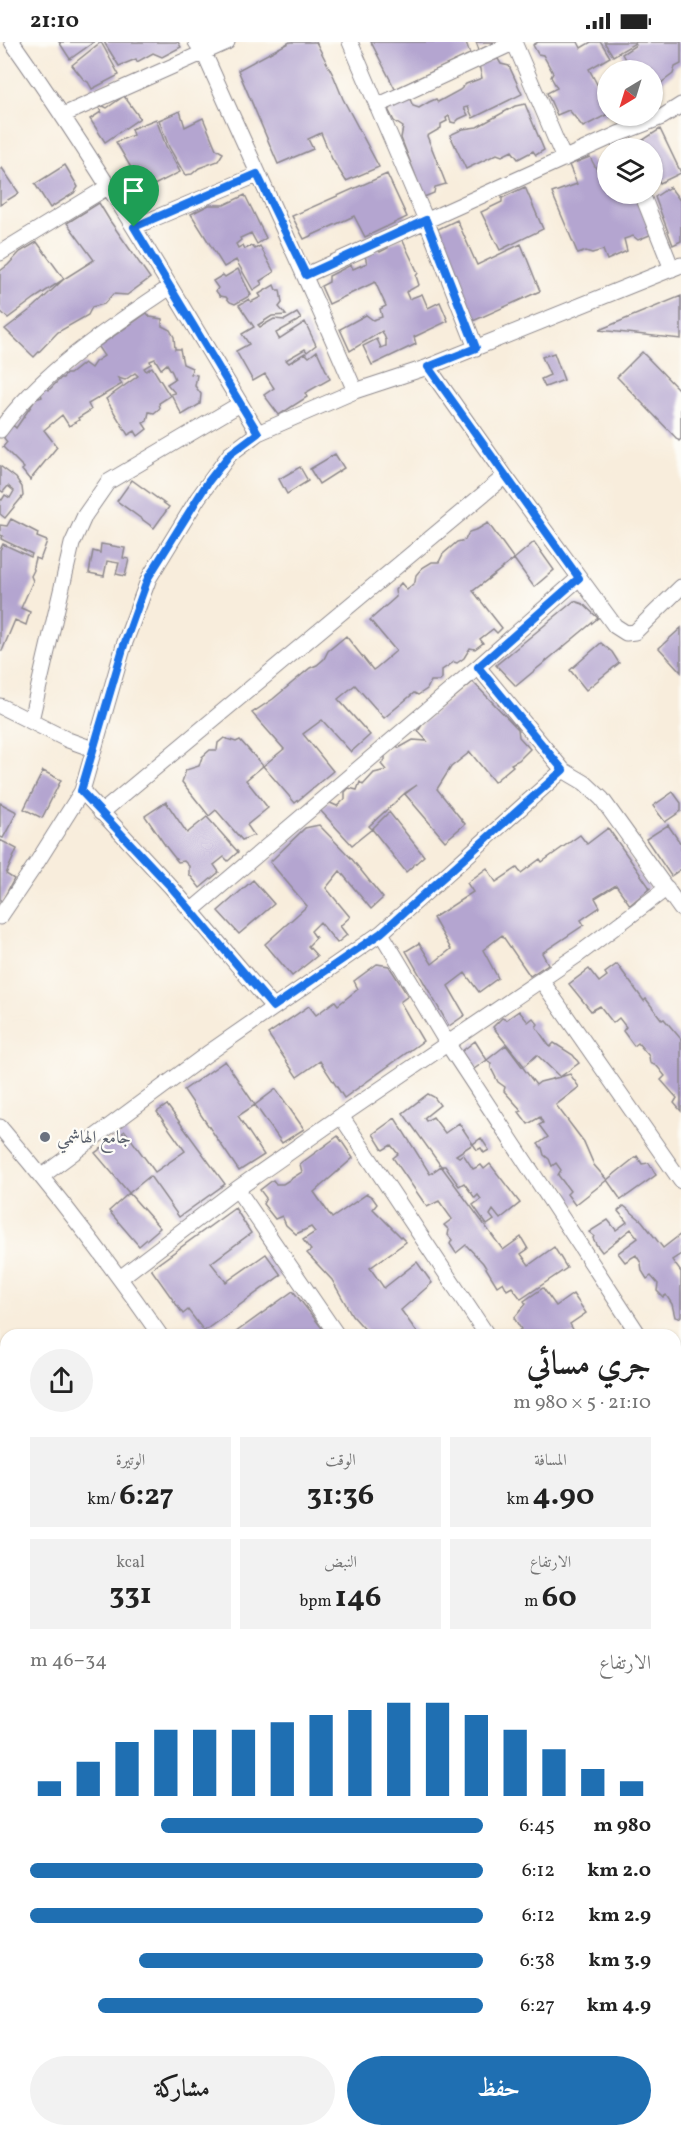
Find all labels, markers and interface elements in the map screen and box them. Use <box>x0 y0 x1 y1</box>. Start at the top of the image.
text: 21:10 <box>30 6 79 37</box>
north arrow <box>597 60 663 126</box>
map controls <box>597 60 663 204</box>
button: layers <box>597 138 663 204</box>
pin <box>108 165 159 227</box>
icon: arrive <box>117 174 150 207</box>
place label: جامع الهاشمي <box>57 1126 131 1154</box>
marker: جامع الهاشمي <box>38 1130 52 1144</box>
text: جري مسائي <box>527 1343 651 1389</box>
button: share <box>30 1349 93 1412</box>
text: 21:10 · 5 × 980 m <box>513 1389 651 1417</box>
text: الوتيرة <box>116 1450 145 1472</box>
text: الوقت <box>325 1450 356 1472</box>
text: المسافة <box>534 1450 567 1472</box>
text: 6:27 <box>119 1475 174 1517</box>
text: 31:36 <box>307 1475 374 1517</box>
text: 4.90 <box>533 1475 595 1517</box>
text: /km <box>87 1489 119 1511</box>
text: km <box>506 1489 533 1511</box>
text: kcal <box>116 1552 145 1574</box>
text: النبض <box>324 1552 357 1574</box>
text: الارتفاع <box>530 1552 571 1574</box>
text: 331 <box>109 1574 152 1616</box>
text: 146 <box>335 1577 381 1619</box>
text: 60 <box>542 1577 577 1619</box>
text: bpm <box>300 1591 335 1613</box>
text: m <box>524 1591 542 1613</box>
text: 34–46 m <box>30 1647 107 1675</box>
text: الارتفاع <box>599 1650 651 1678</box>
text: 6:45 <box>519 1812 555 1840</box>
text: 980 m <box>593 1812 651 1840</box>
text: 6:12 <box>522 1857 555 1885</box>
text: 2.0 km <box>587 1857 651 1885</box>
text: 6:12 <box>522 1902 555 1930</box>
text: 2.9 km <box>588 1902 651 1930</box>
text: 6:38 <box>520 1947 555 1975</box>
text: 3.9 km <box>589 1947 651 1975</box>
text: 6:27 <box>520 1992 555 2020</box>
text: 4.9 km <box>587 1992 651 2020</box>
button: مشاركة <box>30 2056 335 2125</box>
button: حفظ <box>347 2056 651 2125</box>

